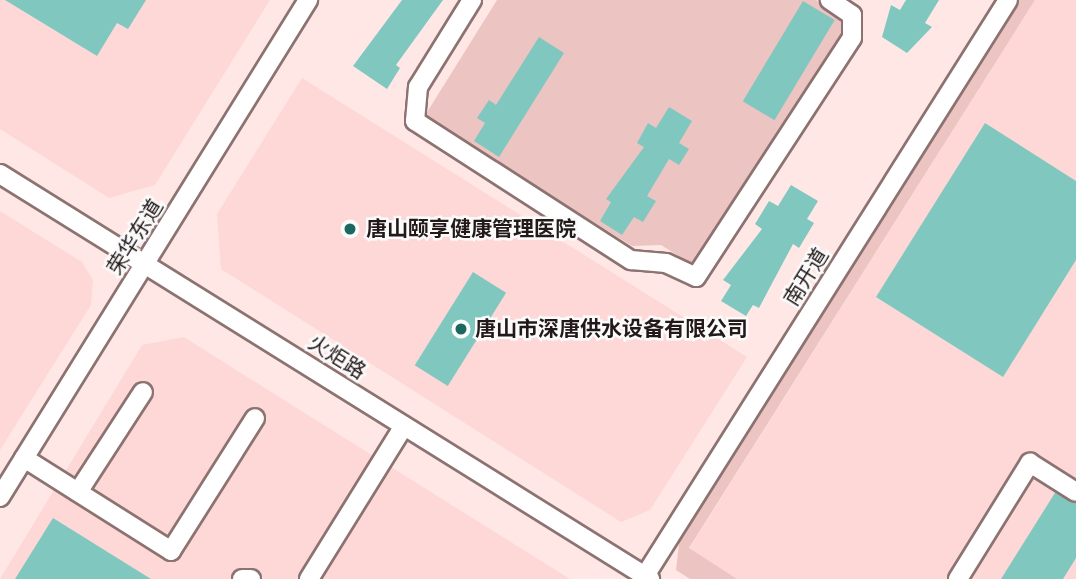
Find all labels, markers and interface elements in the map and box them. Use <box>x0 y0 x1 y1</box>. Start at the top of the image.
street label: 荣华东道 <box>102 195 168 279</box>
place label: 唐山颐享健康管理医院 <box>366 216 576 242</box>
marker: 唐山颐享健康管理医院 <box>340 219 360 239</box>
street label: 南开道 <box>779 244 833 310</box>
place label: 唐山市深唐供水设备有限公司 <box>475 316 748 342</box>
marker: 唐山市深唐供水设备有限公司 <box>453 321 469 337</box>
street label: 火炬路 <box>304 330 370 384</box>

